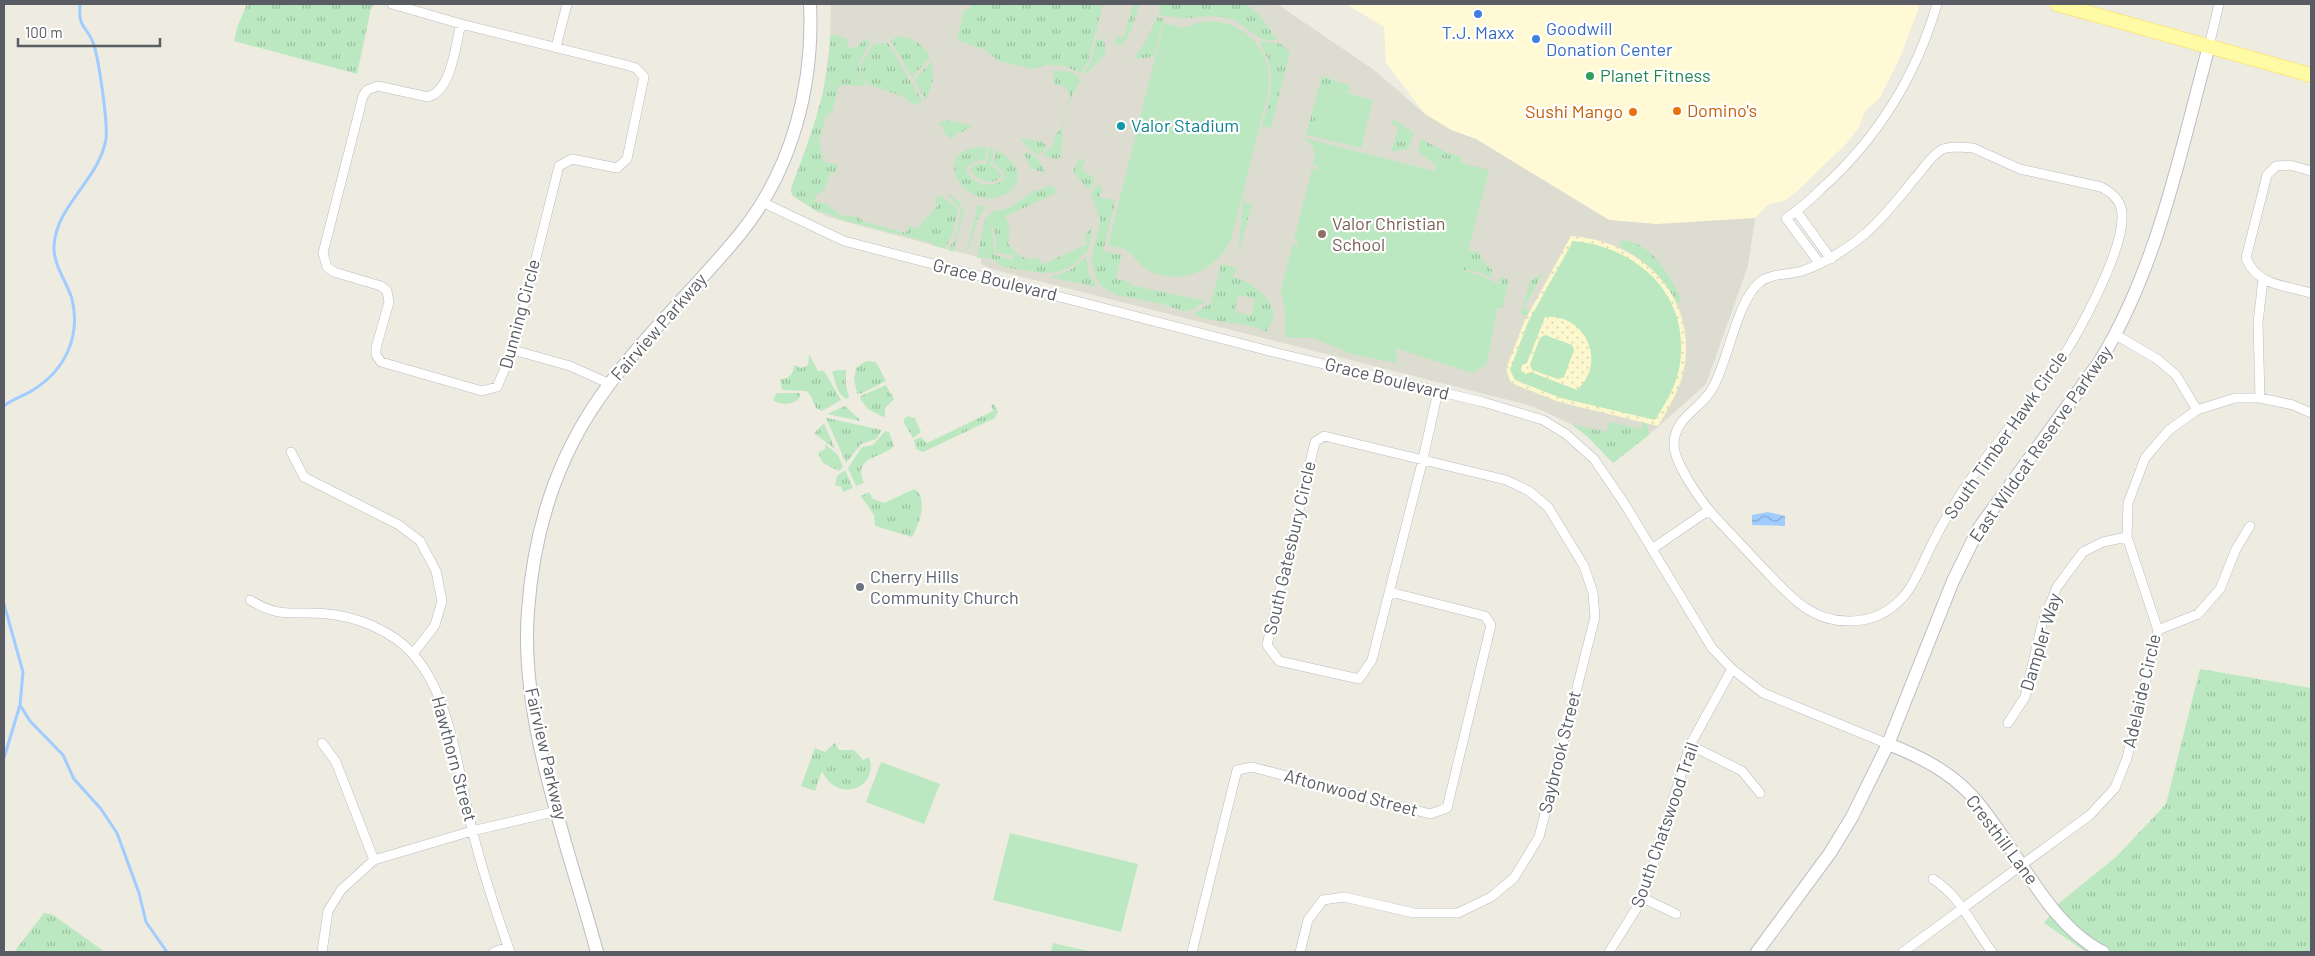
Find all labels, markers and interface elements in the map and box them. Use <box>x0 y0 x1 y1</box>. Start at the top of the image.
marker: T.J. Maxx <box>1472 8 1484 20</box>
scale bar <box>18 15 160 47</box>
place label: Goodwill Donation Center <box>1546 17 1673 60</box>
place label: T.J. Maxx <box>1442 21 1515 43</box>
text: 100 m <box>25 23 63 41</box>
marker: Goodwill Donation Center <box>1530 33 1542 45</box>
place label: Planet Fitness <box>1600 64 1711 86</box>
marker: Planet Fitness <box>1584 70 1596 82</box>
place label: Domino's <box>1687 99 1757 121</box>
place label: Sushi Mango <box>1525 100 1623 122</box>
marker: Domino's <box>1671 105 1683 117</box>
marker: Sushi Mango <box>1627 106 1639 118</box>
place label: Valor Stadium <box>1131 114 1239 136</box>
marker: Valor Stadium <box>1115 120 1127 132</box>
place label: Valor Christian School <box>1332 212 1446 255</box>
marker: Valor Christian School <box>1316 228 1328 240</box>
street label: Grace Boulevard <box>931 253 1060 305</box>
street label: Dunning Circle <box>494 257 544 371</box>
street label: Fairview Parkway <box>606 268 711 385</box>
street label: East Wildcat Reserve Parkway <box>1964 341 2116 546</box>
street label: South Timber Hawk Circle <box>1939 346 2072 523</box>
street label: Grace Boulevard <box>1323 352 1452 404</box>
street label: South Gatesbury Circle <box>1258 459 1320 637</box>
place label: Cherry Hills Community Church <box>870 565 1019 608</box>
marker: Cherry Hills Community Church <box>854 581 866 593</box>
street label: Dampler Way <box>2015 590 2065 693</box>
street label: Adelaide Circle <box>2117 632 2165 750</box>
street label: Fairview Parkway <box>521 685 573 822</box>
street label: Saybrook Street <box>1533 688 1585 815</box>
street label: Hawthorn Street <box>428 694 482 824</box>
street label: South Chatswood Trail <box>1625 739 1703 910</box>
street label: Aftonwood Street <box>1282 764 1421 820</box>
street label: Cresthill Lane <box>1962 790 2044 889</box>

